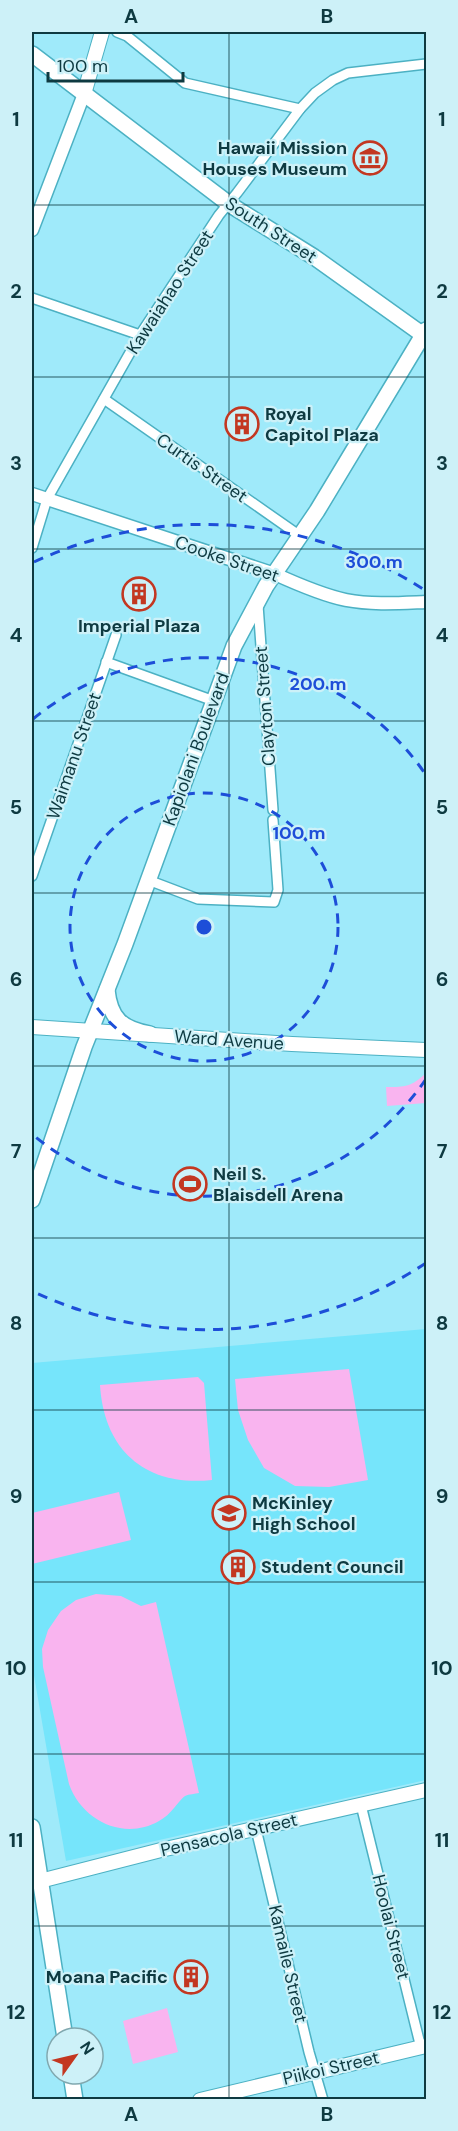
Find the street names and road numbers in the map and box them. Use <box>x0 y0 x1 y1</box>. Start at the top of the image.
street label: South Street <box>221 191 321 269</box>
street label: Kawaiahao Street <box>121 225 219 359</box>
street label: Curtis Street <box>152 428 252 508</box>
street label: Cooke Street <box>172 530 282 588</box>
street label: Clayton Street <box>249 645 281 767</box>
street label: Kapiolani Boulevard <box>157 669 235 829</box>
street label: Waimanu Street <box>41 689 107 823</box>
street label: Ward Avenue <box>173 1024 285 1056</box>
street label: Pensacola Street <box>158 1808 300 1862</box>
street label: Hoolai Street <box>366 1872 416 1982</box>
street label: Kamaile Street <box>263 1903 313 2025</box>
street label: Piikoi Street <box>280 2045 382 2091</box>

